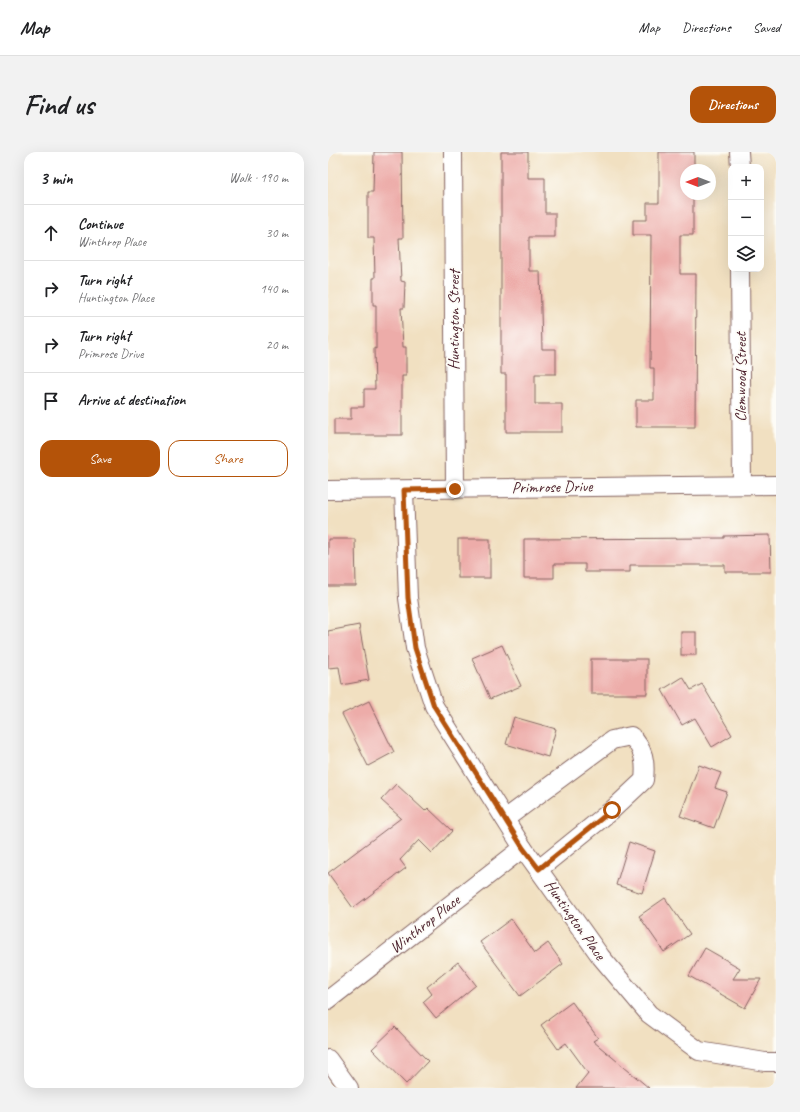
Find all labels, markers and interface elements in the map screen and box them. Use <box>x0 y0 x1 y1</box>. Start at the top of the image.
text: Map <box>20 16 50 40</box>
text: Map <box>639 19 660 36</box>
text: Directions <box>682 19 731 36</box>
text: Saved <box>753 19 780 36</box>
button: Directions <box>690 86 776 123</box>
text: Find us <box>24 87 94 122</box>
north arrow <box>680 164 716 200</box>
map controls <box>728 164 764 272</box>
button: + <box>728 164 764 200</box>
text: 3 min <box>40 168 73 189</box>
text: Walk · 190 m <box>229 170 288 186</box>
button: − <box>728 200 764 236</box>
text: Continue <box>78 215 123 234</box>
icon: ahead <box>40 222 62 244</box>
text: 30 m <box>266 225 288 241</box>
text: Winthrop Place <box>78 234 146 250</box>
button: layers <box>728 236 764 272</box>
street label: Huntington Street <box>444 267 464 370</box>
text: Turn right <box>78 271 131 290</box>
icon: right <box>40 278 62 300</box>
text: 140 m <box>260 281 288 297</box>
text: Huntington Place <box>78 290 154 306</box>
text: Turn right <box>78 327 131 346</box>
street label: Clemwood Street <box>731 331 751 422</box>
icon: right <box>40 334 62 356</box>
text: 20 m <box>266 337 288 353</box>
text: Primrose Drive <box>78 346 143 362</box>
icon: arrive <box>40 390 62 412</box>
text: Arrive at destination <box>78 391 185 410</box>
button: Save <box>40 440 160 477</box>
button: Share <box>168 440 288 477</box>
street label: Primrose Drive <box>512 476 594 498</box>
route end <box>446 480 464 498</box>
route start <box>603 801 621 819</box>
street label: Huntington Place <box>540 876 611 965</box>
street label: Winthrop Place <box>386 889 466 958</box>

